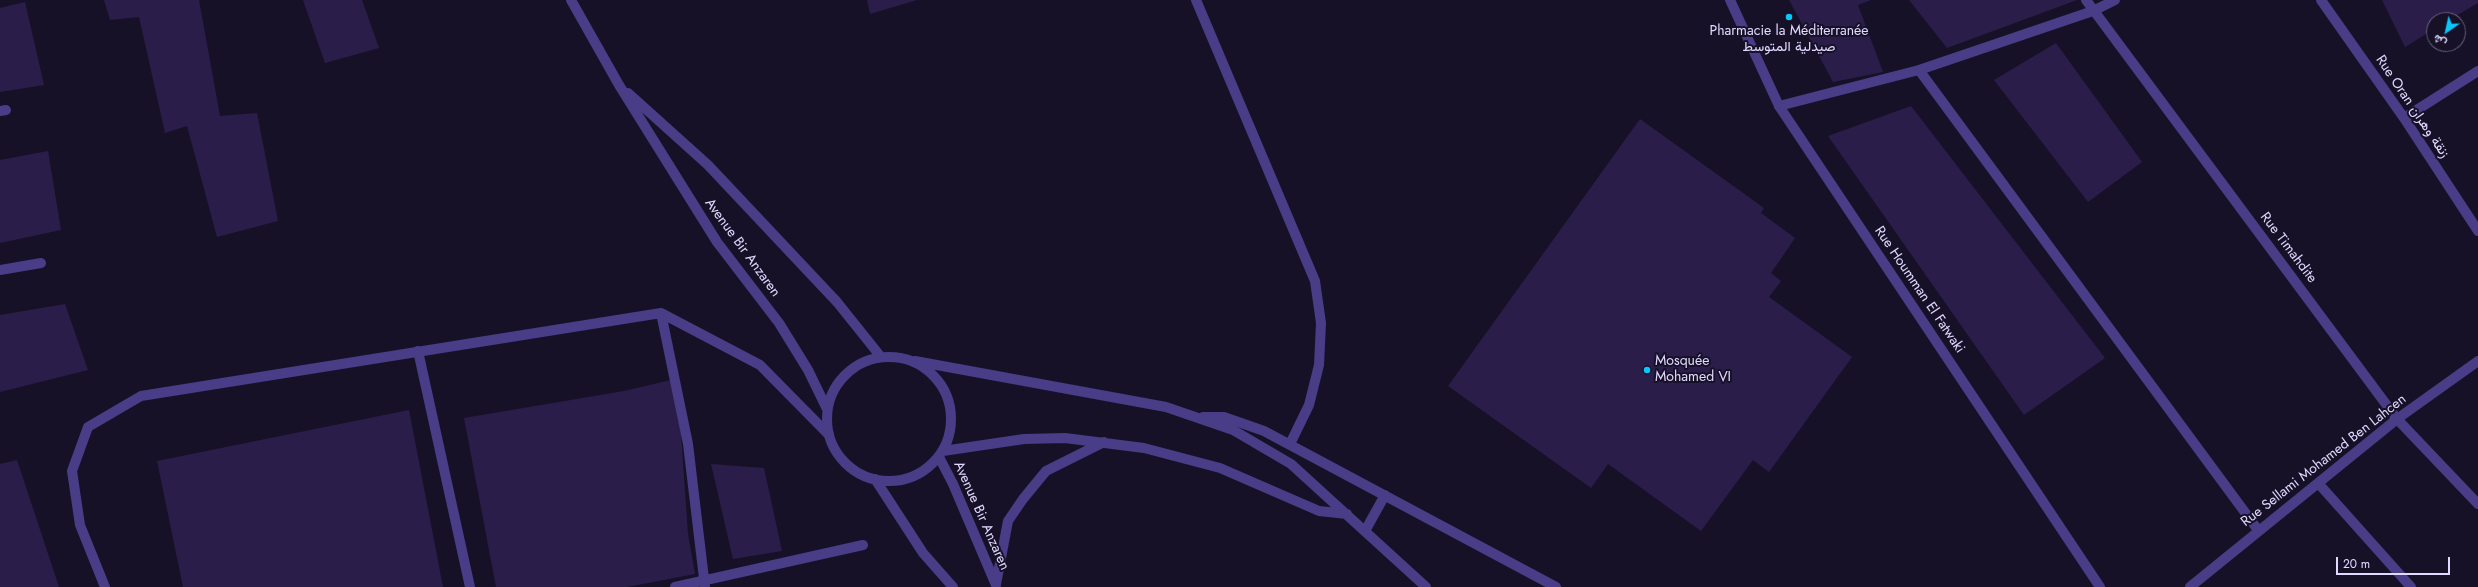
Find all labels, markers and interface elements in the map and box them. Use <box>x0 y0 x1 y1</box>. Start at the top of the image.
marker: Pharmacie la Méditerranée صيدلية المتوسط <box>1784 12 1794 22</box>
north arrow <box>2426 12 2466 52</box>
place label: Pharmacie la Méditerranée صيدلية المتوسط <box>1710 24 1868 56</box>
text: ش <box>2430 31 2450 51</box>
street label: Rue Oran زنقة وهران <box>2371 53 2453 161</box>
street label: Avenue Bir Anzaren <box>701 196 783 300</box>
street label: Rue Timahdite <box>2256 209 2320 287</box>
street label: Rue Houmman El Fatwaki <box>1870 223 1968 357</box>
place label: Mosquée Mohamed VI <box>1655 354 1731 386</box>
marker: Mosquée Mohamed VI <box>1642 365 1652 375</box>
street label: Rue Sellami Mohamed Ben Lahcen <box>2238 391 2410 531</box>
street label: Avenue Bir Anzaren <box>949 459 1013 573</box>
scale bar <box>2338 549 2452 575</box>
text: 20 m <box>2343 555 2370 573</box>

